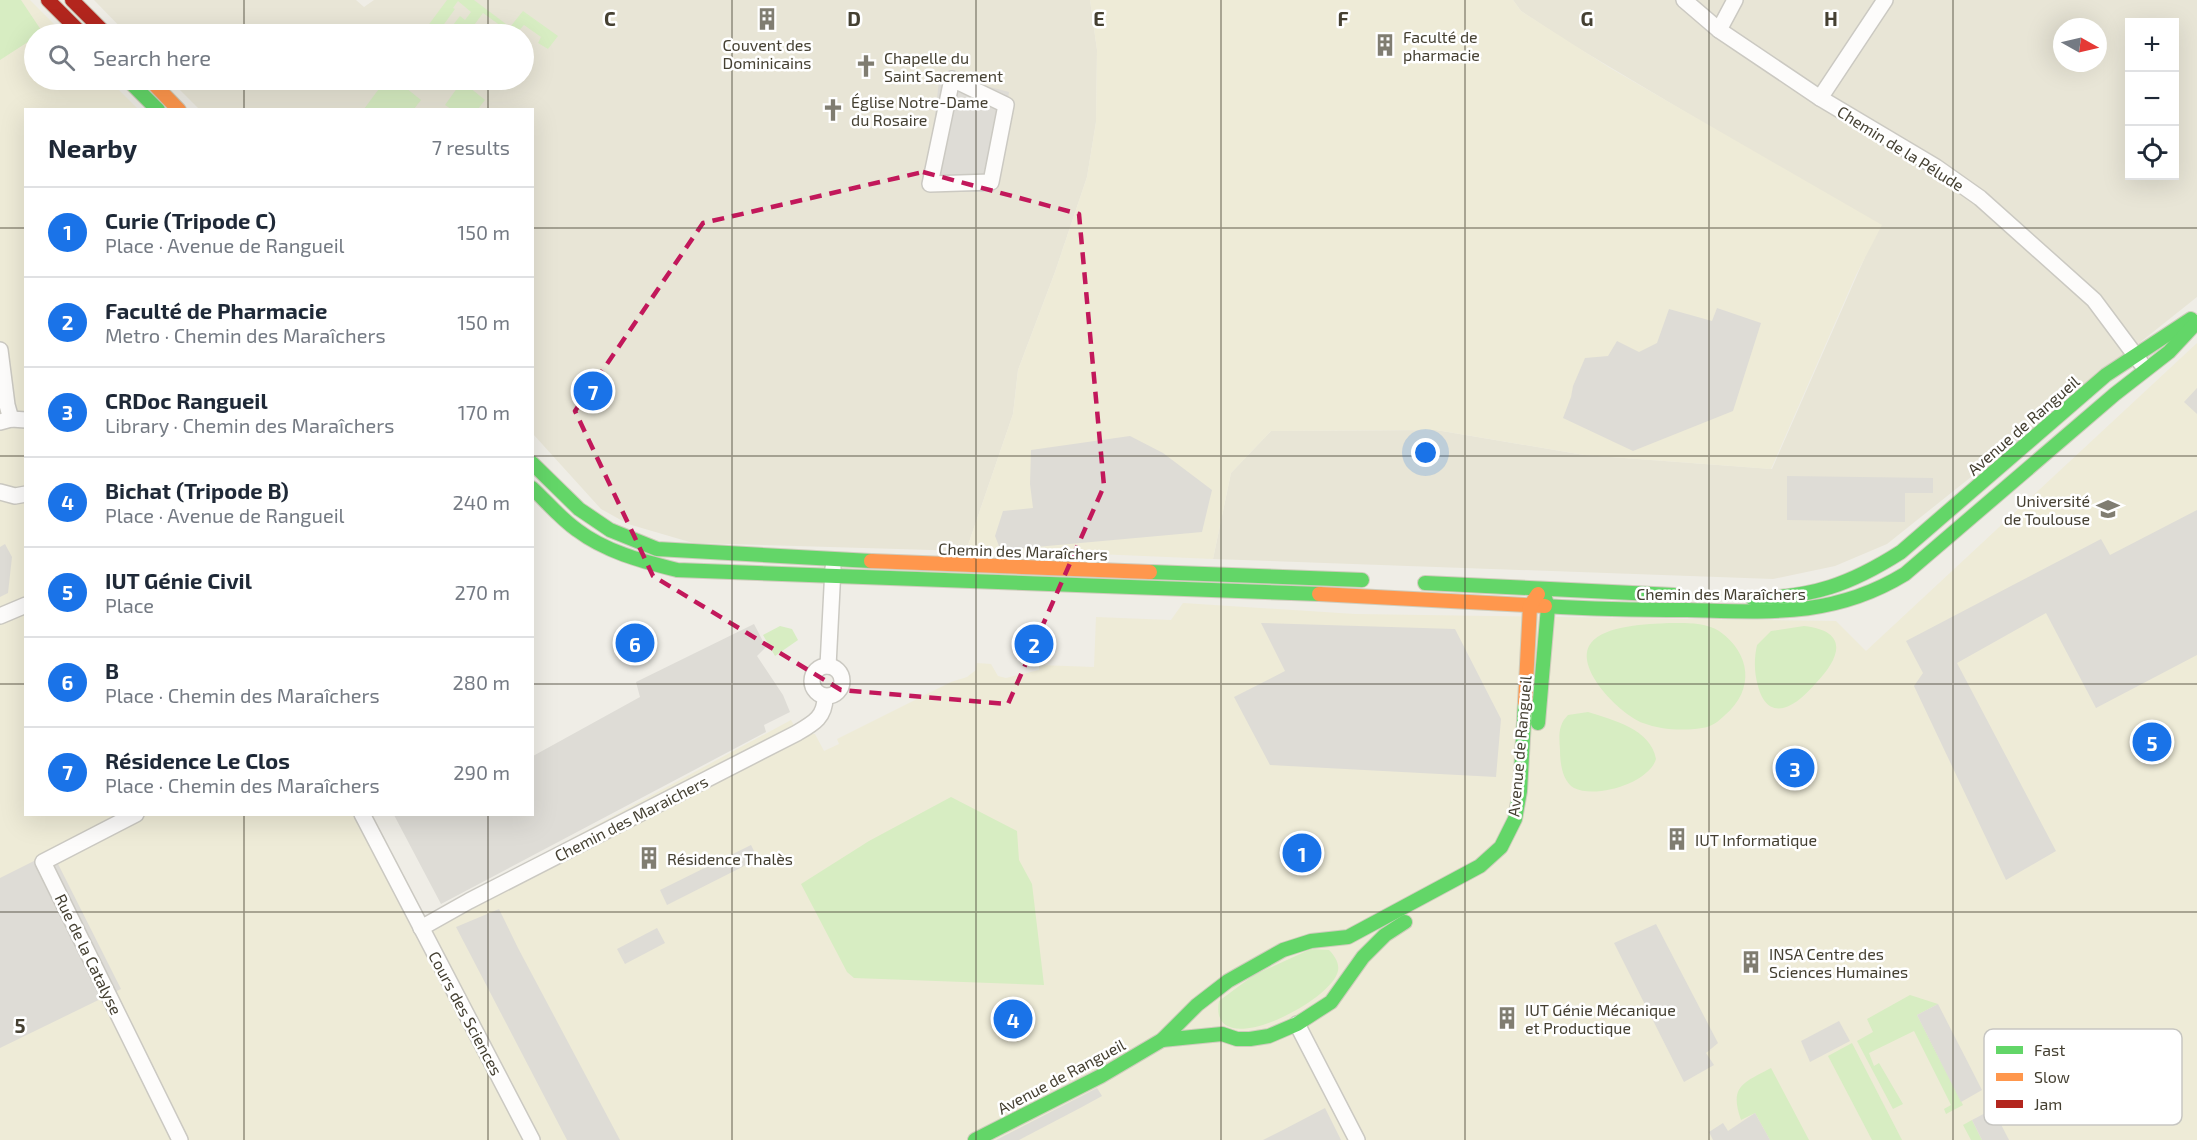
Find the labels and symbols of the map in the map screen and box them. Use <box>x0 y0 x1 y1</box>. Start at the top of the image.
text: C <box>604 6 616 30</box>
building icon: Couvent des Dominicains <box>754 6 780 32</box>
text: D <box>847 6 861 30</box>
text: E <box>1093 6 1105 30</box>
text: F <box>1337 6 1349 30</box>
text: G <box>1581 6 1593 30</box>
text: H <box>1824 6 1838 30</box>
north arrow <box>2053 18 2107 72</box>
place label: Faculté de pharmacie <box>1403 27 1480 64</box>
building icon: Faculté de pharmacie <box>1372 32 1398 58</box>
place label: Couvent des Dominicains <box>722 35 812 72</box>
place label: Chapelle du Saint Sacrement <box>884 48 1003 85</box>
church icon: Chapelle du Saint Sacrement <box>853 53 879 79</box>
place label: Église Notre-Dame du Rosaire <box>851 92 988 129</box>
church icon: Église Notre-Dame du Rosaire <box>820 97 846 123</box>
street label: Chemin de la Pélude <box>1834 101 1968 195</box>
pin: 7 <box>574 368 612 414</box>
street label: Avenue de Rangueil <box>1963 371 2083 479</box>
your location <box>1411 438 1440 467</box>
place label: Université de Toulouse <box>2004 491 2090 528</box>
school or university icon: Université de Toulouse <box>2095 496 2121 522</box>
street label: Chemin des Maraîchers <box>938 539 1108 563</box>
street label: Chemin des Maraîchers <box>1636 584 1806 603</box>
pin: 6 <box>616 620 654 666</box>
pin: 2 <box>1014 622 1054 666</box>
street label: Avenue de Rangueil <box>1503 674 1535 817</box>
pin: 5 <box>2132 720 2172 764</box>
pin: 3 <box>1776 746 1814 790</box>
street label: Chemin des Maraichers <box>551 771 711 865</box>
building icon: IUT Informatique <box>1664 826 1690 852</box>
pin: 1 <box>1282 830 1322 876</box>
place label: IUT Informatique <box>1695 830 1817 849</box>
building icon: Résidence Thalès <box>636 845 662 871</box>
place label: Résidence Thalès <box>667 849 793 868</box>
street label: Rue de la Catalyse <box>52 891 126 1017</box>
place label: INSA Centre des Sciences Humaines <box>1769 944 1908 981</box>
street label: Cours des Sciences <box>425 948 507 1078</box>
building icon: INSA Centre des Sciences Humaines <box>1738 949 1764 975</box>
pin: 4 <box>994 996 1032 1042</box>
place label: IUT Génie Mécanique et Productique <box>1525 1000 1676 1037</box>
building icon: IUT Génie Mécanique et Productique <box>1494 1005 1520 1031</box>
text: 5 <box>14 1013 26 1037</box>
legend <box>1984 1029 2182 1125</box>
street label: Avenue de Rangueil <box>994 1034 1128 1118</box>
text: Fast <box>2034 1040 2065 1059</box>
text: Slow <box>2034 1067 2070 1086</box>
text: Jam <box>2034 1094 2062 1113</box>

